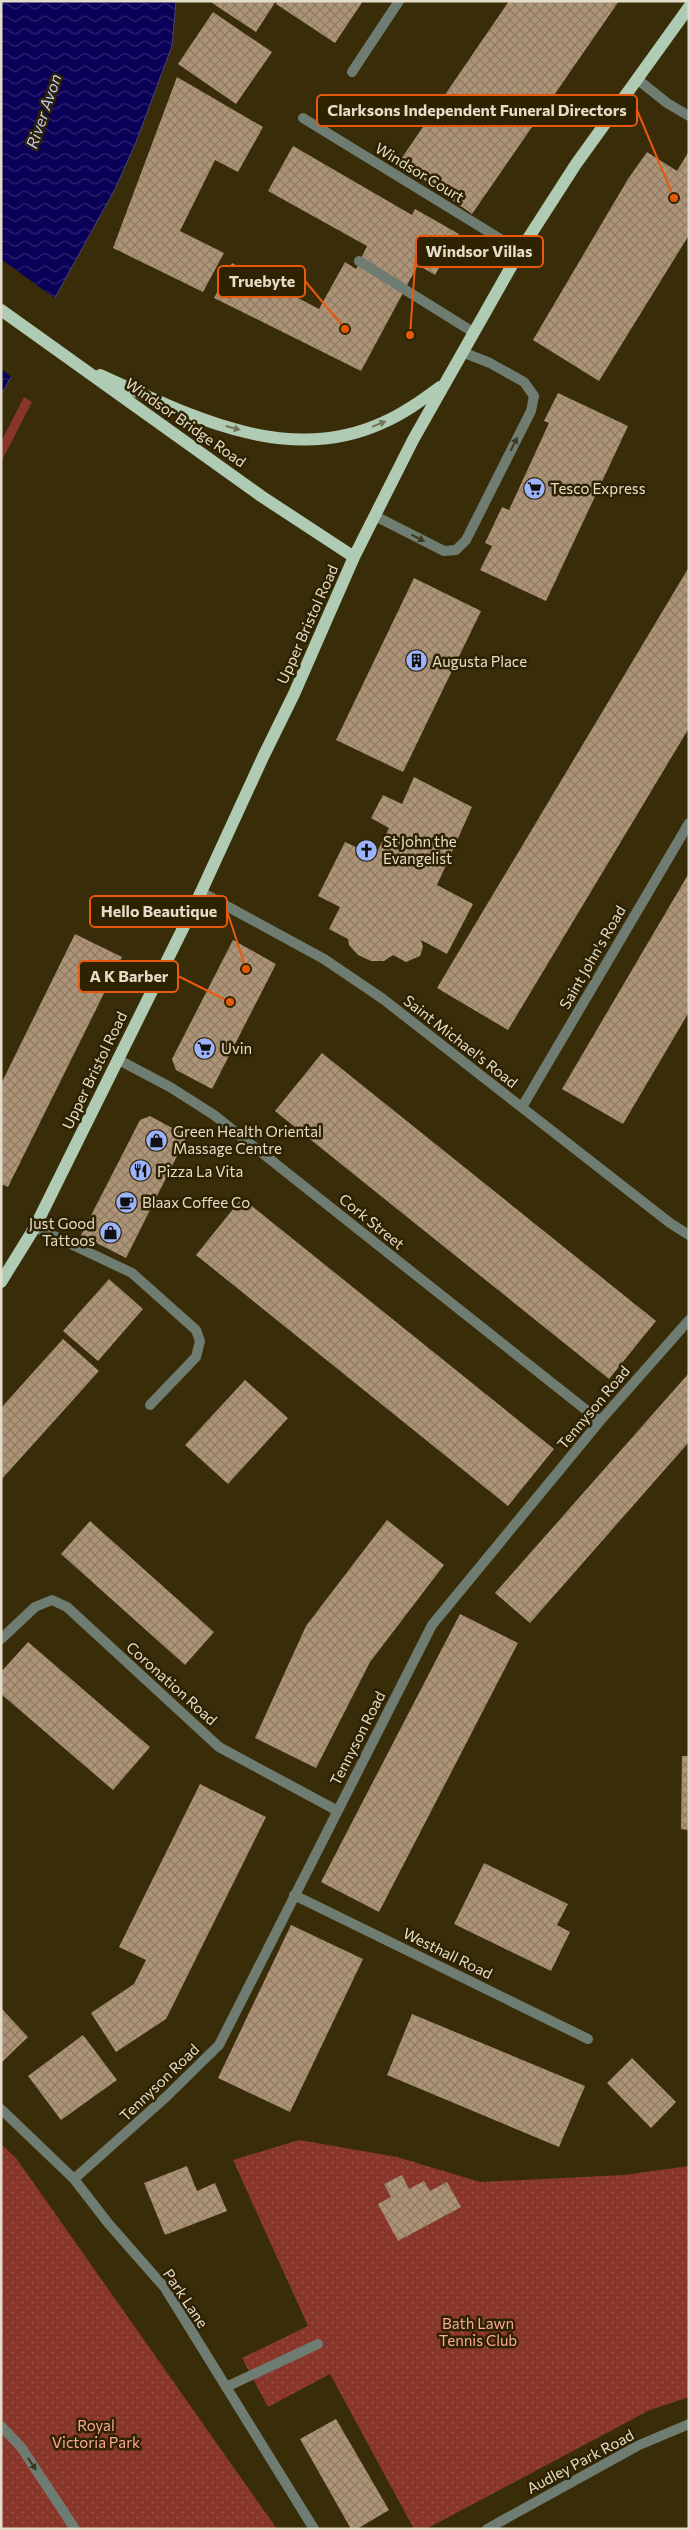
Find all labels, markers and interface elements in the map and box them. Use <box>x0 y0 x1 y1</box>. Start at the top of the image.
water label: River Avon <box>21 71 65 151</box>
callout: Clarksons Independent Funeral Directors <box>317 95 637 126</box>
text: Clarksons Independent Funeral Directors <box>327 100 627 119</box>
street label: Windsor Court <box>372 138 468 206</box>
callout: Windsor Villas <box>416 236 543 267</box>
text: Windsor Villas <box>426 241 532 260</box>
callout: Truebyte <box>218 266 305 297</box>
text: Truebyte <box>229 271 295 290</box>
street label: Windsor Bridge Road <box>122 374 250 470</box>
one-way arrow <box>372 420 387 428</box>
one-way arrow <box>225 425 240 433</box>
one-way arrow <box>510 437 518 451</box>
supermarket icon: Tesco Express <box>522 476 546 500</box>
place label: Tesco Express <box>550 479 646 497</box>
one-way arrow <box>411 534 425 542</box>
street label: Upper Bristol Road <box>273 562 341 686</box>
building icon: Augusta Place <box>404 649 428 673</box>
place label: Augusta Place <box>432 652 527 670</box>
place label: St John the Evangelist <box>383 832 457 867</box>
church icon: St John the Evangelist <box>355 838 379 862</box>
callout: Hello Beautique <box>90 896 227 927</box>
text: Hello Beautique <box>101 901 217 920</box>
street label: Saint John's Road <box>555 902 629 1012</box>
callout: A K Barber <box>79 961 178 992</box>
text: A K Barber <box>90 966 169 985</box>
street label: Saint Michael's Road <box>400 991 522 1091</box>
street label: Upper Bristol Road <box>58 1008 130 1132</box>
supermarket icon: Uvin <box>193 1036 217 1060</box>
place label: Uvin <box>221 1039 252 1057</box>
place label: Green Health Oriental Massage Centre <box>173 1122 322 1157</box>
shop icon: Green Health Oriental Massage Centre <box>145 1128 169 1152</box>
restaurant icon: Pizza La Vita <box>129 1159 153 1183</box>
place label: Pizza La Vita <box>157 1162 243 1180</box>
street label: Cork Street <box>336 1189 408 1253</box>
cafe icon: Blaax Coffee Co <box>114 1190 138 1214</box>
place label: Blaax Coffee Co <box>142 1193 250 1211</box>
place label: Just Good Tattoos <box>29 1214 95 1249</box>
shop icon: Just Good Tattoos <box>99 1220 123 1244</box>
street label: Tennyson Road <box>553 1362 633 1452</box>
street label: Coronation Road <box>123 1638 221 1728</box>
street label: Tennyson Road <box>326 1688 388 1788</box>
street label: Westhall Road <box>400 1924 496 1982</box>
street label: Tennyson Road <box>116 2040 202 2124</box>
street label: Park Lane <box>160 2265 212 2331</box>
park label: Bath Lawn Tennis Club <box>439 2314 517 2349</box>
park label: Royal Victoria Park <box>52 2416 140 2451</box>
street label: Audley Park Road <box>523 2425 637 2497</box>
one-way arrow <box>27 2457 37 2470</box>

